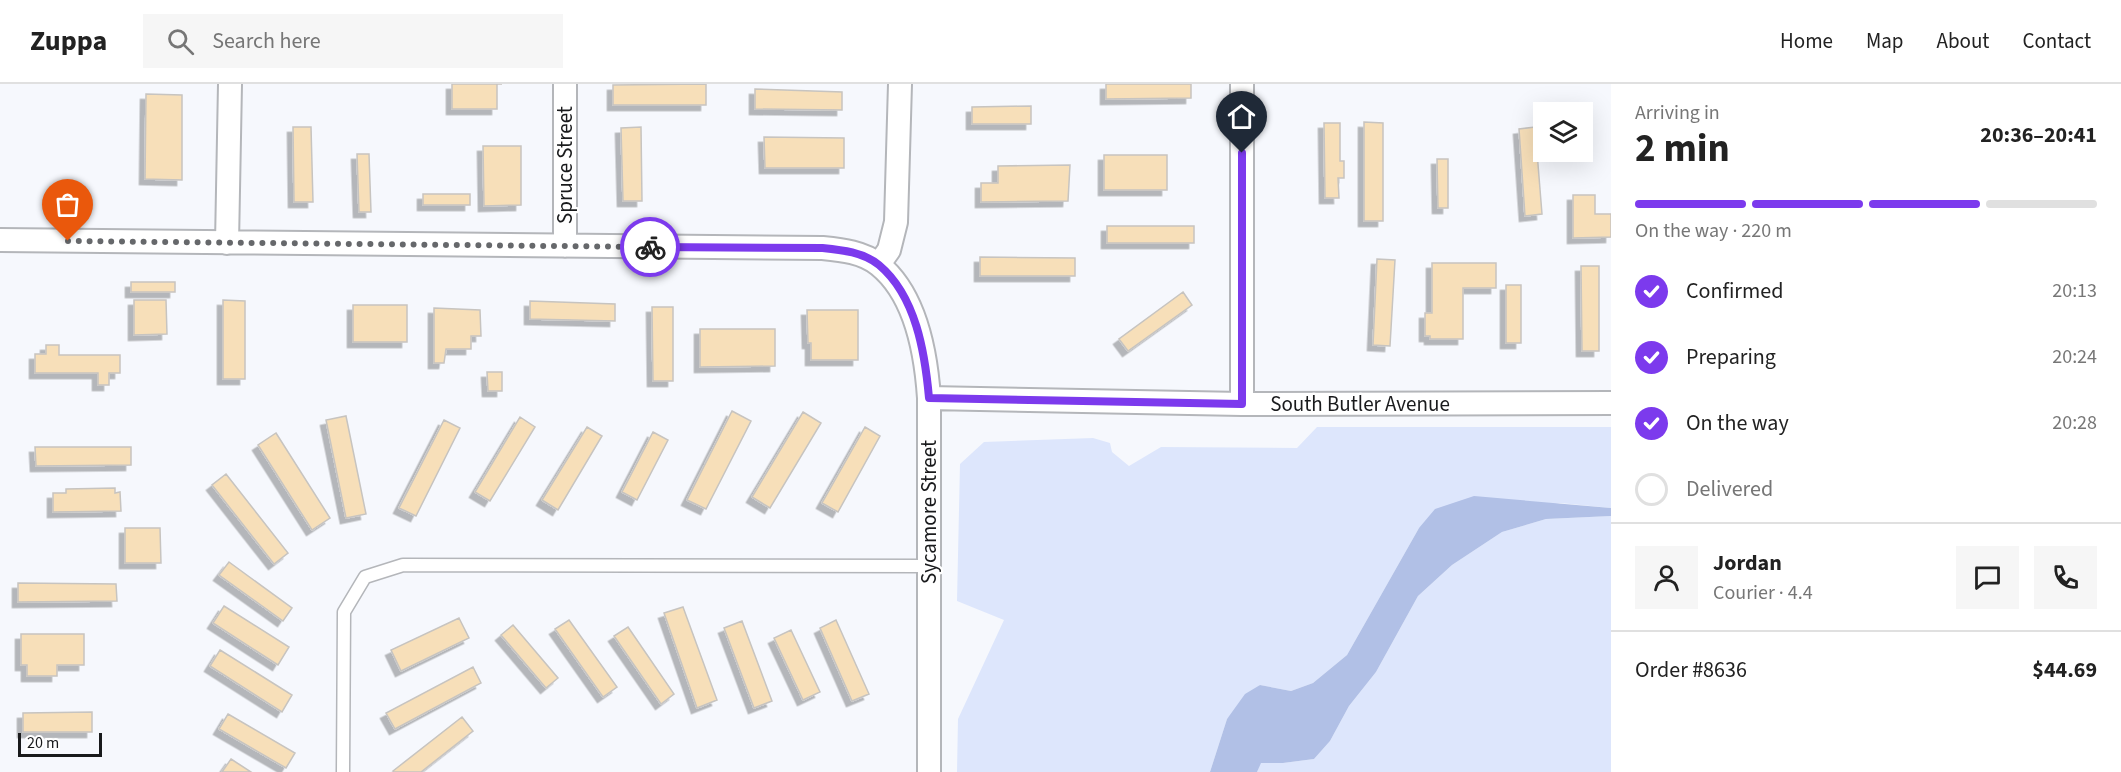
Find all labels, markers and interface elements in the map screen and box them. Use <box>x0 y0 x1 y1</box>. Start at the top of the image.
search box <box>143 14 563 68</box>
text: Zuppa <box>30 21 107 61</box>
icon: search <box>164 25 197 58</box>
text: Search here <box>212 25 321 57</box>
text: Home <box>1780 26 1833 56</box>
text: Map <box>1866 26 1904 56</box>
text: About <box>1937 26 1989 56</box>
text: Contact <box>2022 26 2091 56</box>
pin <box>1216 91 1267 153</box>
text: Arriving in <box>1635 99 1720 127</box>
icon: home <box>1225 100 1258 133</box>
map controls <box>1533 102 1593 162</box>
button: layers <box>1533 102 1593 162</box>
street label: Spruce Street <box>550 106 580 224</box>
text: 20:36–20:41 <box>1980 119 2097 151</box>
text: 2 min <box>1635 121 1730 177</box>
pin <box>42 179 93 241</box>
icon: bag <box>51 188 84 221</box>
courier <box>620 217 680 277</box>
text: On the way · 220 m <box>1635 217 1792 245</box>
icon: bike <box>634 231 667 264</box>
icon: check <box>1635 275 1668 308</box>
text: Confirmed <box>1686 275 1783 307</box>
text: 20:13 <box>2052 277 2097 305</box>
icon: check <box>1635 341 1668 374</box>
text: Preparing <box>1686 341 1776 373</box>
text: 20:24 <box>2052 343 2097 371</box>
street label: South Butler Avenue <box>1270 389 1450 419</box>
icon: check <box>1635 407 1668 440</box>
text: On the way <box>1686 407 1789 439</box>
text: 20:28 <box>2052 409 2097 437</box>
street label: Sycamore Street <box>914 440 944 584</box>
text: Delivered <box>1686 473 1773 505</box>
button: person <box>1635 546 1698 609</box>
button: chat <box>1956 546 2019 609</box>
button: phone <box>2034 546 2097 609</box>
text: Jordan <box>1713 547 1782 579</box>
text: Courier · 4.4 <box>1713 579 1813 607</box>
text: Order #8636 <box>1635 654 1747 686</box>
text: $44.69 <box>2032 654 2097 686</box>
scale bar <box>18 730 102 758</box>
text: 20 m <box>27 732 59 754</box>

